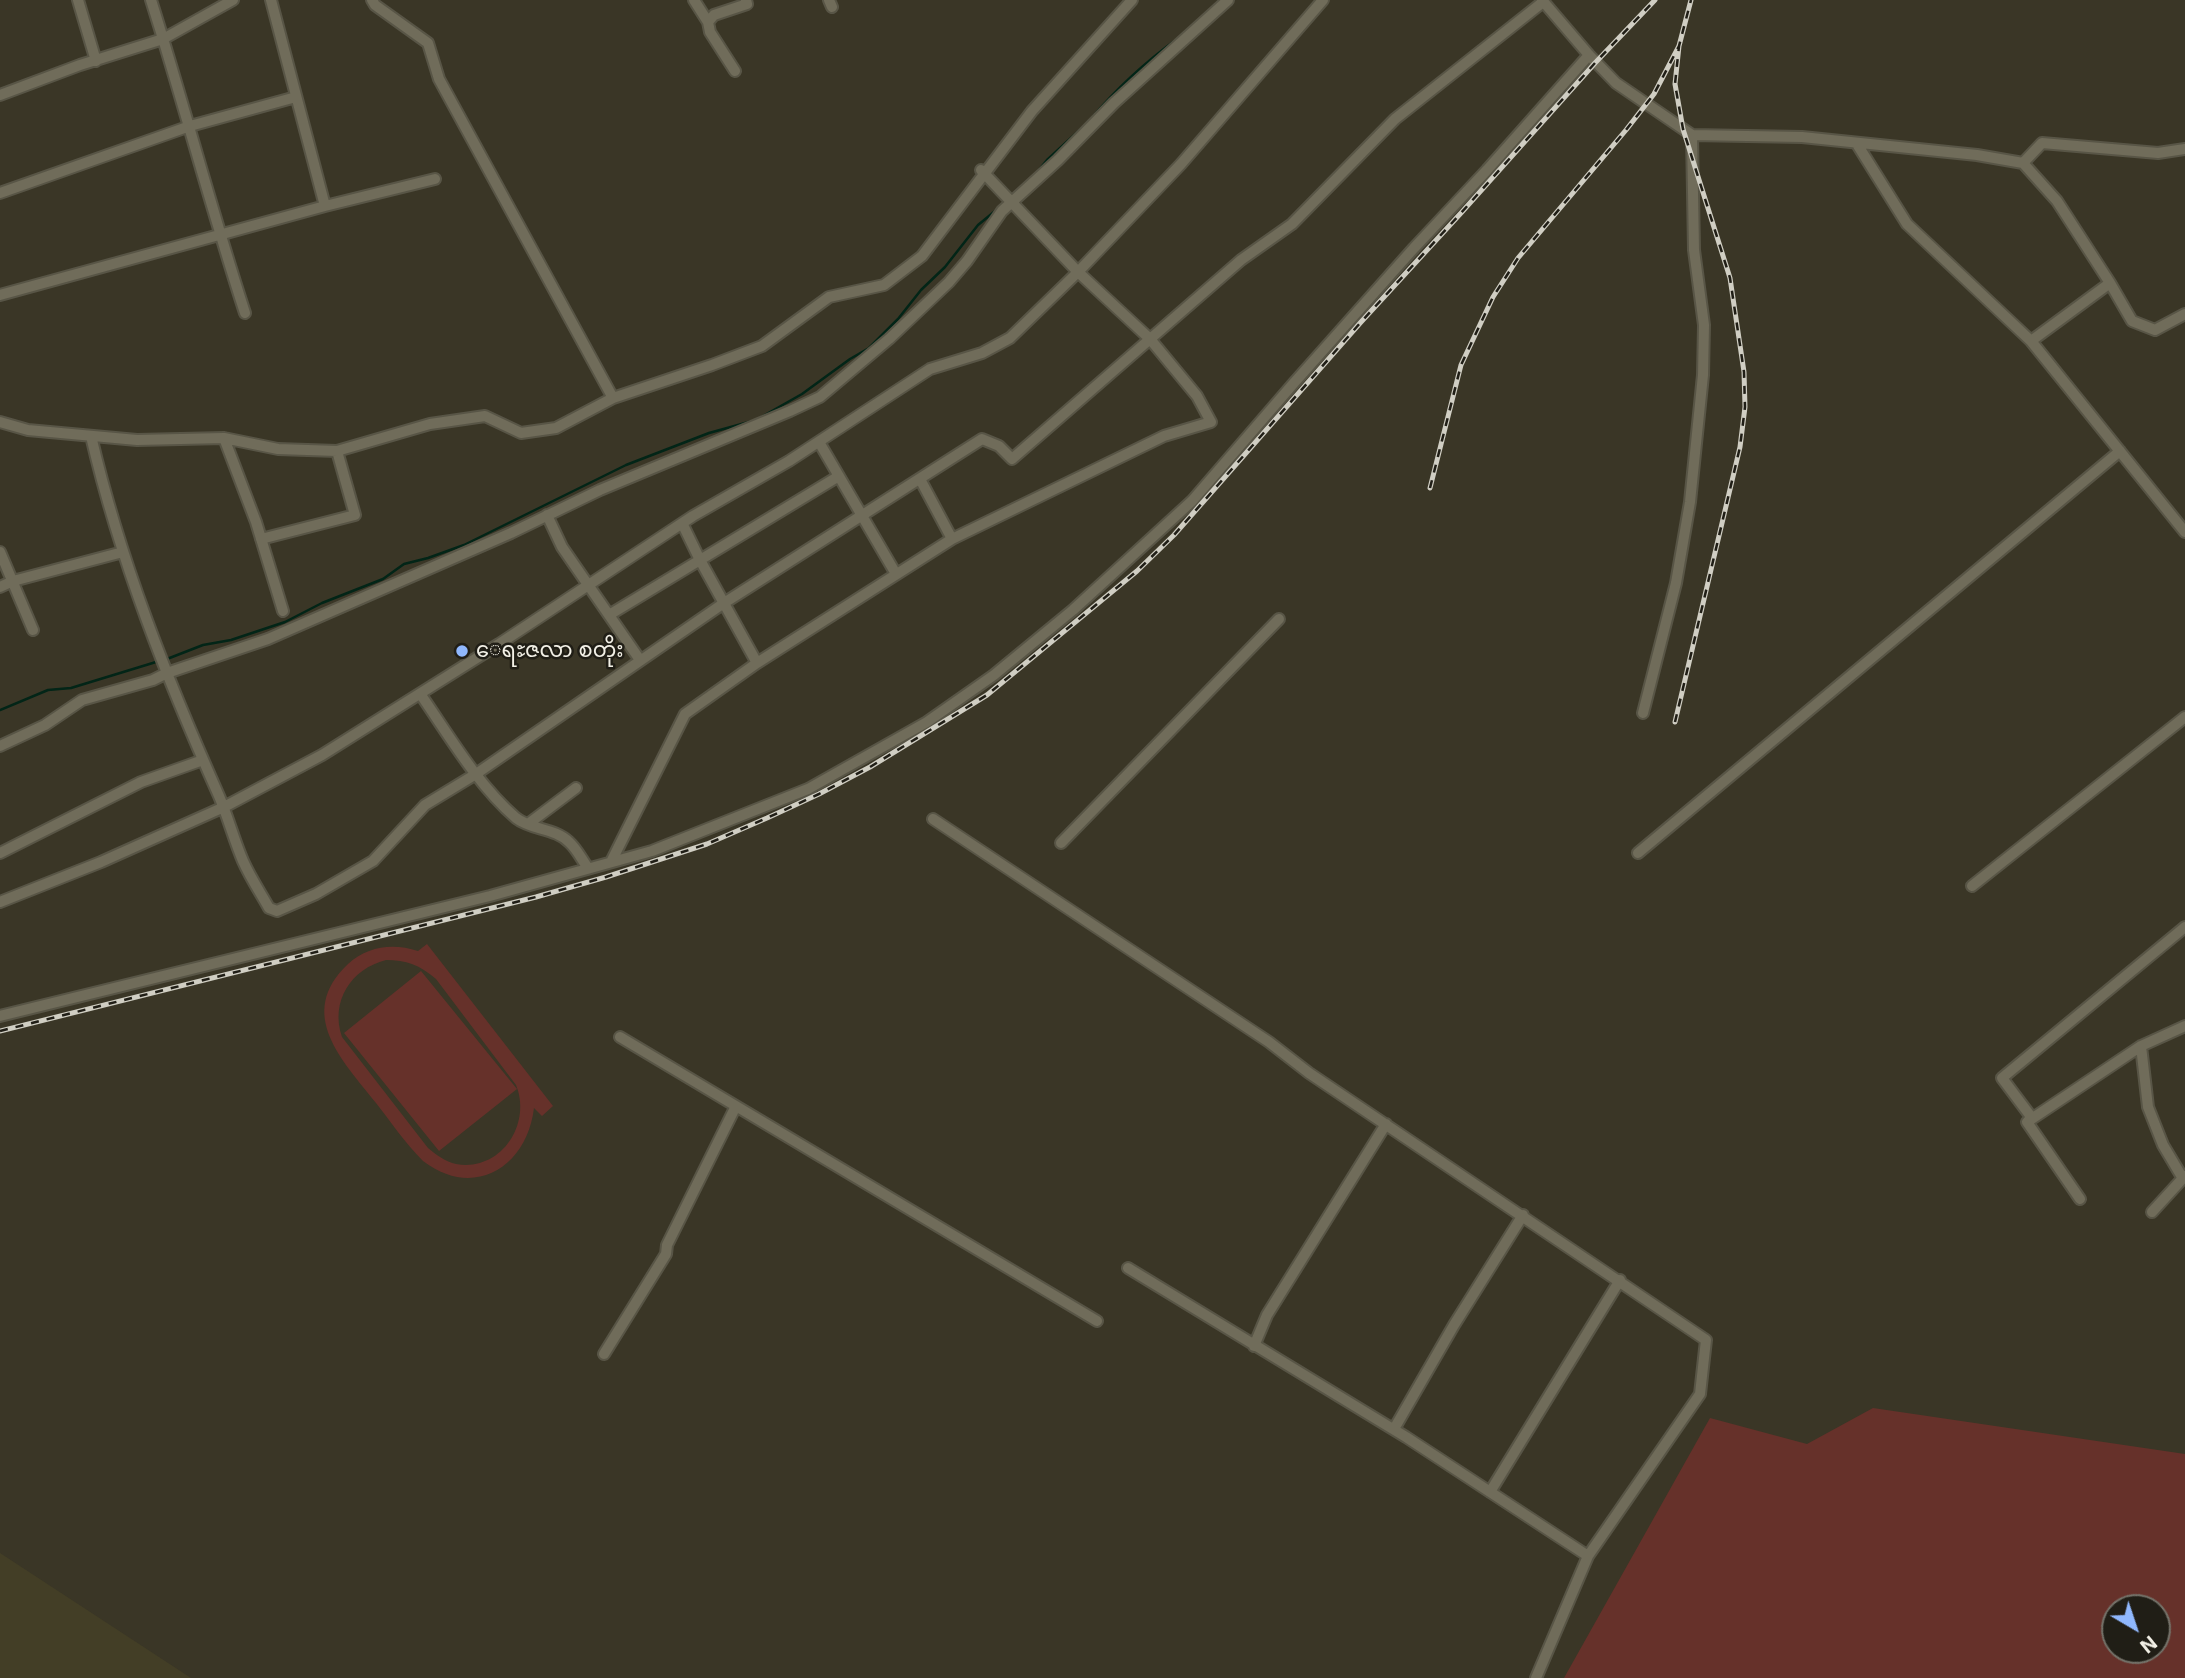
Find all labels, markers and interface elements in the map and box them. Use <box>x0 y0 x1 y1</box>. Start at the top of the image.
place label: ေရႊဇလာ စတိုး <box>476 638 624 664</box>
marker: ေရႊဇလာ စတိုး <box>454 643 470 659</box>
north arrow <box>2101 1594 2171 1664</box>
text: N <box>2135 1631 2161 1658</box>

